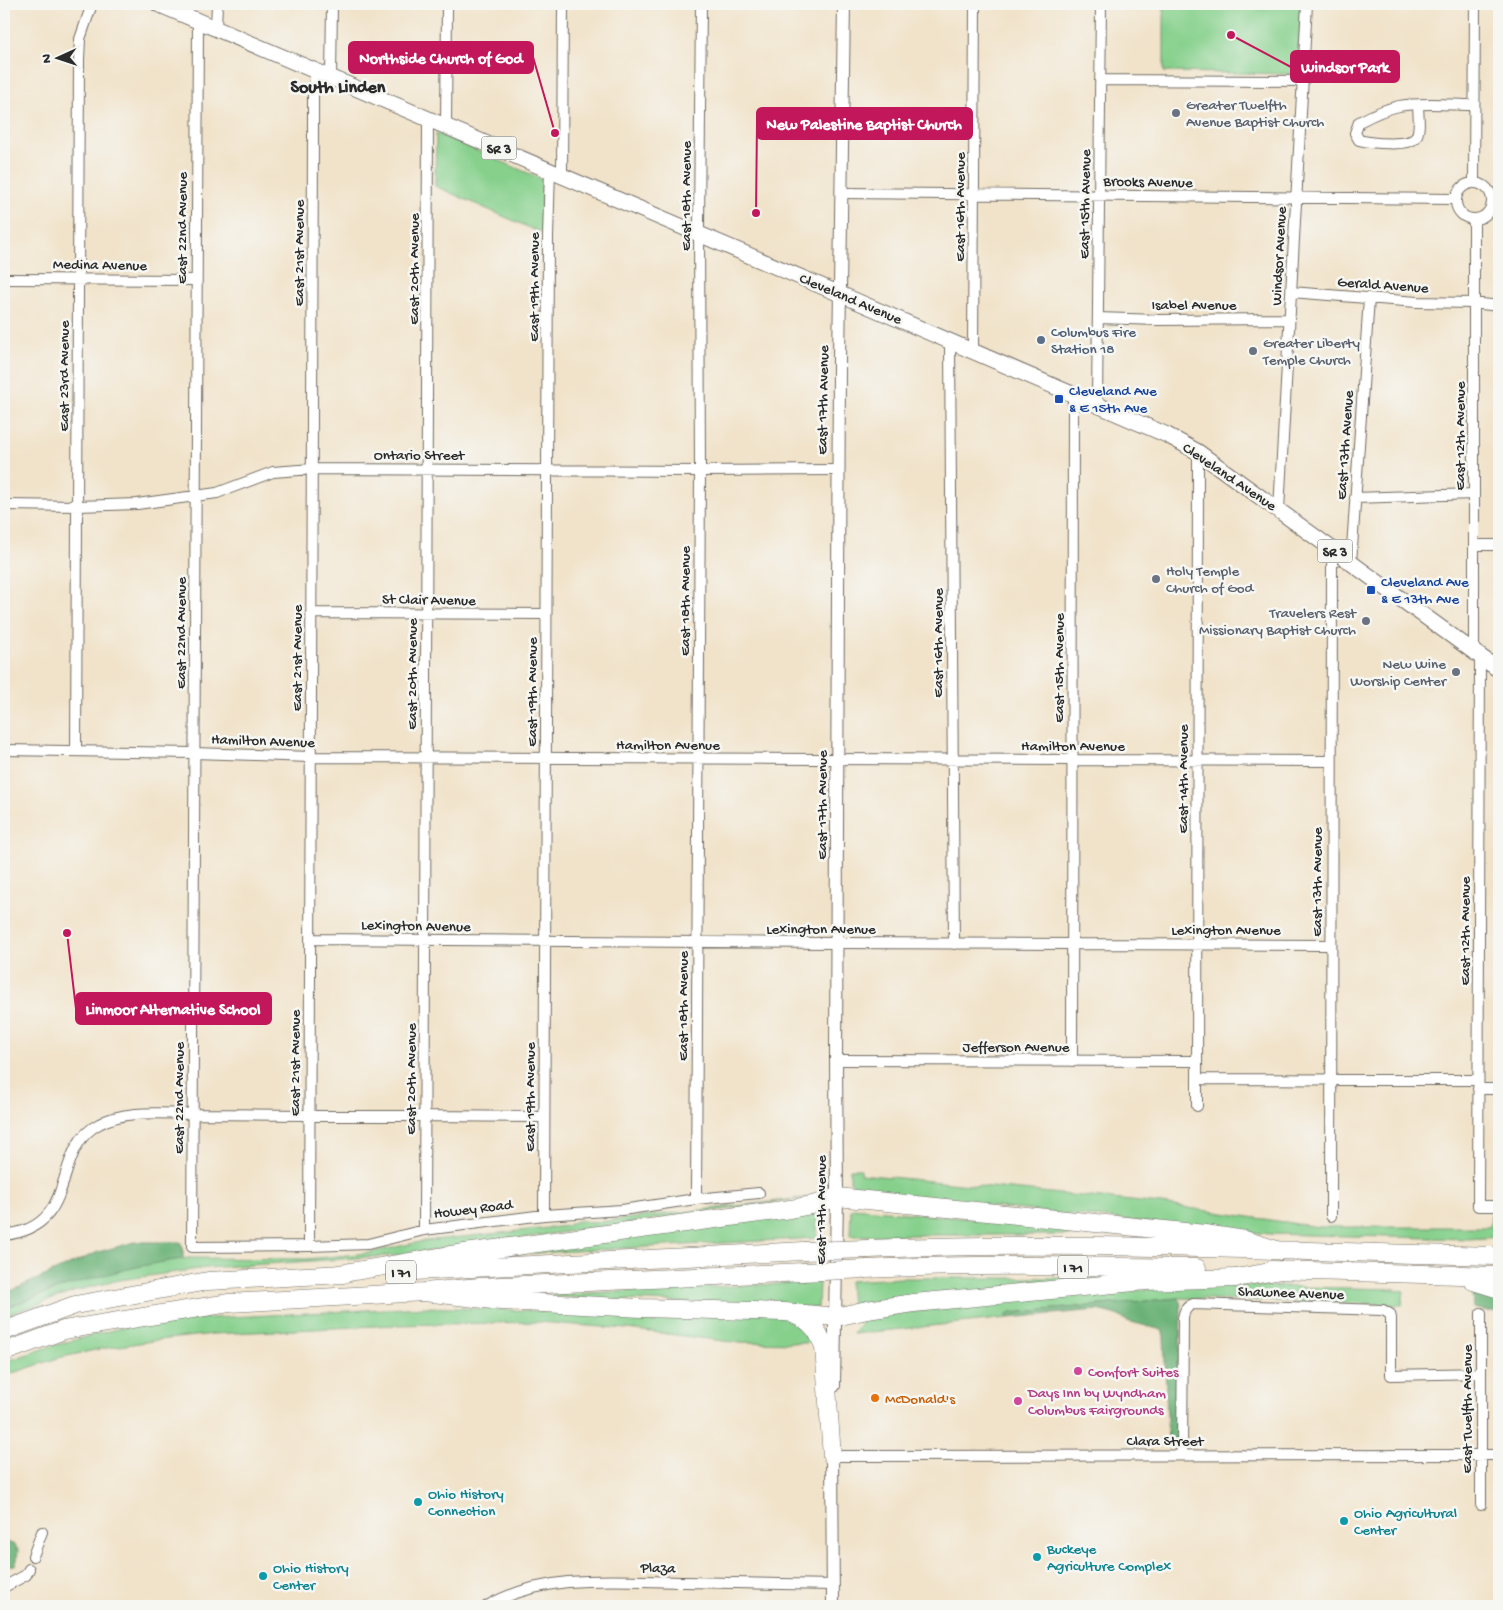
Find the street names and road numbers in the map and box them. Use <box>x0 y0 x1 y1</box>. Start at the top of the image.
road number: SR 3 <box>482 136 516 160</box>
street label: East 18th Avenue <box>678 141 696 251</box>
street label: East 15th Avenue <box>1076 149 1096 259</box>
street label: East 16th Avenue <box>952 152 970 262</box>
street label: East 22nd Avenue <box>174 172 192 284</box>
street label: Brooks Avenue <box>1102 173 1193 193</box>
street label: East 21st Avenue <box>291 199 309 306</box>
street label: Windsor Avenue <box>1268 206 1292 306</box>
street label: East 20th Avenue <box>406 213 424 325</box>
street label: East 19th Avenue <box>526 232 544 342</box>
street label: Medina Avenue <box>53 256 148 276</box>
street label: Cleveland Avenue <box>796 270 904 330</box>
street label: Gerald Avenue <box>1337 274 1429 298</box>
street label: Isabel Avenue <box>1151 297 1237 315</box>
street label: East 23rd Avenue <box>56 320 74 431</box>
street label: East 17th Avenue <box>814 345 834 455</box>
street label: East 12th Avenue <box>1452 381 1470 491</box>
street label: East 13th Avenue <box>1333 390 1359 500</box>
street label: Cleveland Avenue <box>1178 440 1280 516</box>
street label: Ontario Street <box>374 447 466 465</box>
road number: SR 3 <box>1318 540 1352 562</box>
street label: East 18th Avenue <box>677 546 695 656</box>
street label: East 22nd Avenue <box>173 577 191 689</box>
street label: East 16th Avenue <box>930 588 948 698</box>
street label: St Clair Avenue <box>382 591 476 611</box>
street label: East 21st Avenue <box>289 604 307 711</box>
street label: East 15th Avenue <box>1051 613 1069 723</box>
street label: East 20th Avenue <box>404 618 422 730</box>
street label: East 19th Avenue <box>524 637 542 747</box>
street label: East 14th Avenue <box>1175 724 1193 833</box>
street label: Hamilton Avenue <box>211 731 315 753</box>
street label: Hamilton Avenue <box>616 737 720 755</box>
street label: Hamilton Avenue <box>1021 738 1125 756</box>
street label: East 17th Avenue <box>814 750 832 860</box>
street label: East 13th Avenue <box>1309 827 1327 937</box>
street label: East 12th Avenue <box>1457 876 1475 986</box>
street label: Lexington Avenue <box>361 917 471 937</box>
street label: Lexington Avenue <box>766 921 876 939</box>
street label: Lexington Avenue <box>1171 922 1281 940</box>
street label: East 18th Avenue <box>675 951 693 1061</box>
street label: East 21st Avenue <box>287 1009 305 1116</box>
street label: East 20th Avenue <box>403 1023 421 1135</box>
street label: Jefferson Avenue <box>962 1039 1070 1057</box>
street label: East 22nd Avenue <box>171 1042 189 1154</box>
street label: East 19th Avenue <box>522 1042 540 1152</box>
street label: East 17th Avenue <box>813 1155 831 1265</box>
street label: Howey Road <box>433 1196 515 1224</box>
road number: I 71 <box>1058 1256 1088 1278</box>
road number: I 71 <box>386 1260 416 1284</box>
street label: Shawnee Avenue <box>1238 1283 1345 1305</box>
street label: East Twelfth Avenue <box>1459 1344 1477 1473</box>
street label: Clara Street <box>1127 1433 1205 1451</box>
street label: Plaza <box>639 1560 676 1578</box>

